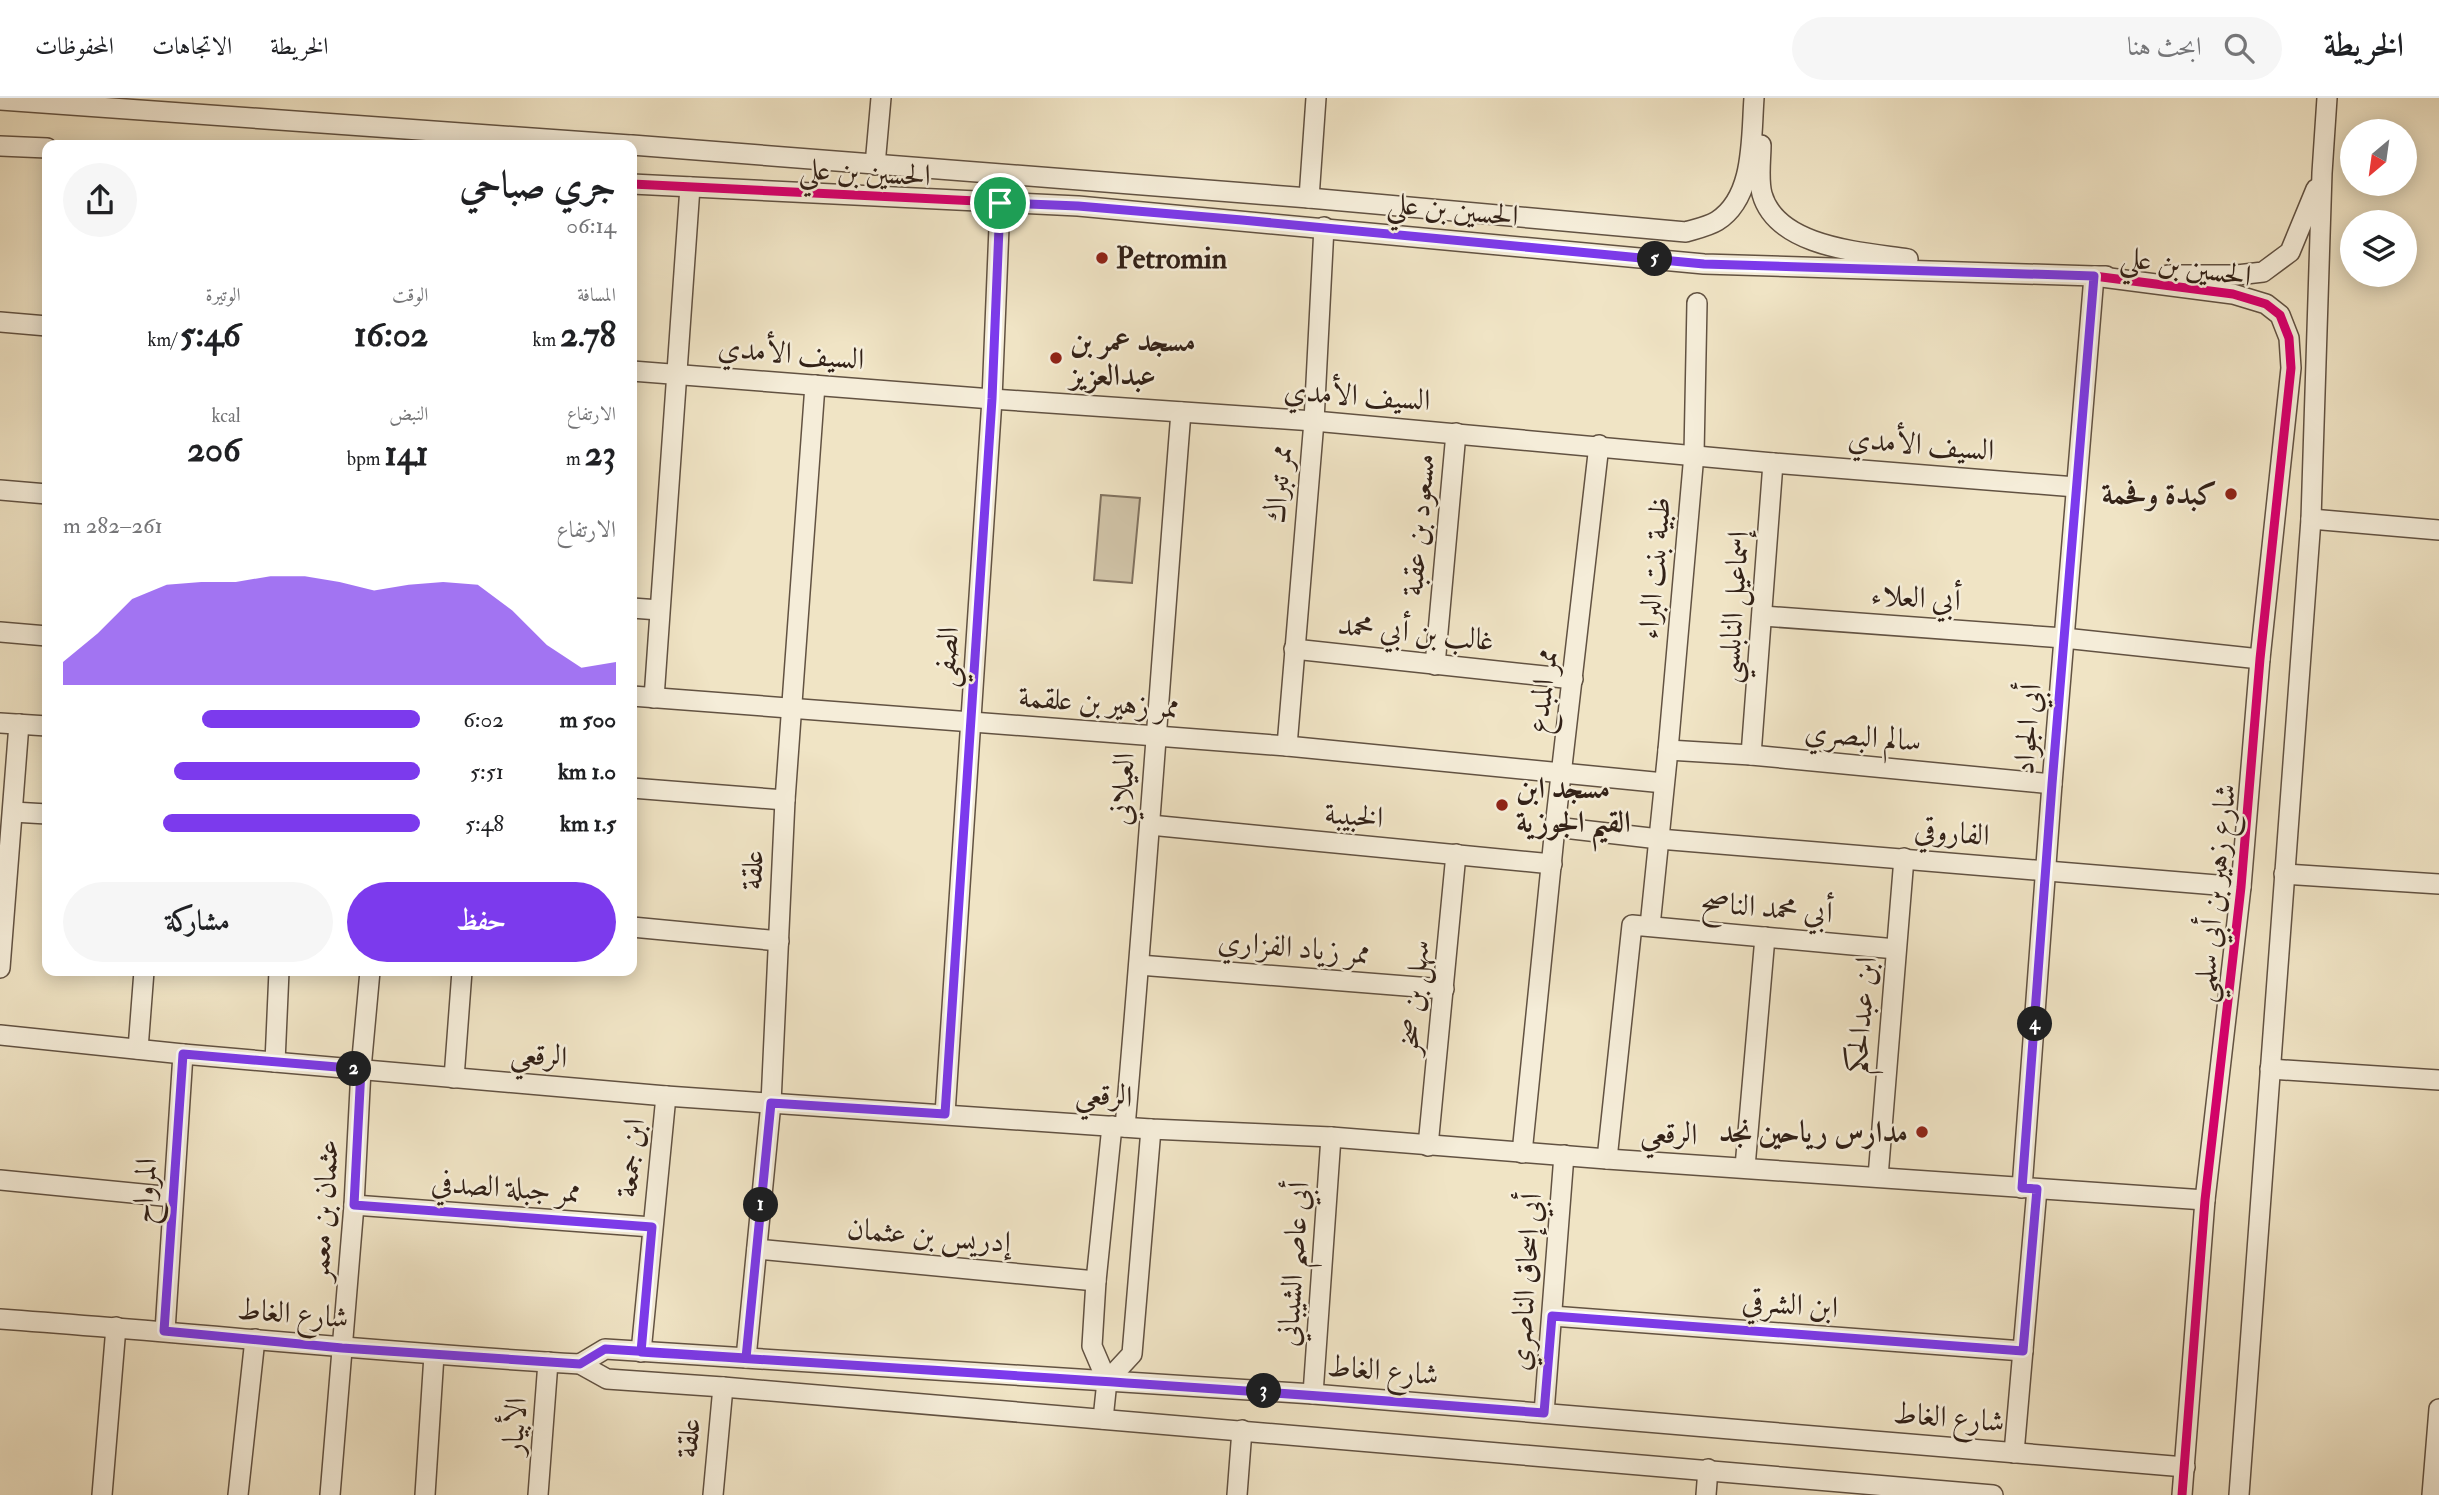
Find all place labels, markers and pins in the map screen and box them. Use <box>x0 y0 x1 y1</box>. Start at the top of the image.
pin <box>970 173 1030 233</box>
place label: Petromin <box>1116 240 1228 277</box>
pin: 5 <box>1638 242 1672 276</box>
marker: Petromin <box>1094 250 1110 266</box>
place label: مسجد عمر بن عبدالعزيز <box>1067 323 1196 394</box>
marker: مسجد عمر بن عبدالعزيز <box>1048 350 1064 366</box>
place label: كبدة وفحمة <box>2101 476 2217 513</box>
marker: كبدة وفحمة <box>2223 486 2239 502</box>
place label: مسجد ابن القيم الجوزية <box>1516 770 1631 852</box>
marker: مسجد ابن القيم الجوزية <box>1494 797 1510 813</box>
pin: 4 <box>2018 1006 2052 1042</box>
pin: 2 <box>336 1052 372 1086</box>
place label: مدارس رياحين نجد <box>1719 1114 1908 1151</box>
marker: مدارس رياحين نجد <box>1914 1124 1930 1140</box>
pin: 1 <box>744 1188 778 1222</box>
pin: 3 <box>1246 1374 1282 1408</box>

